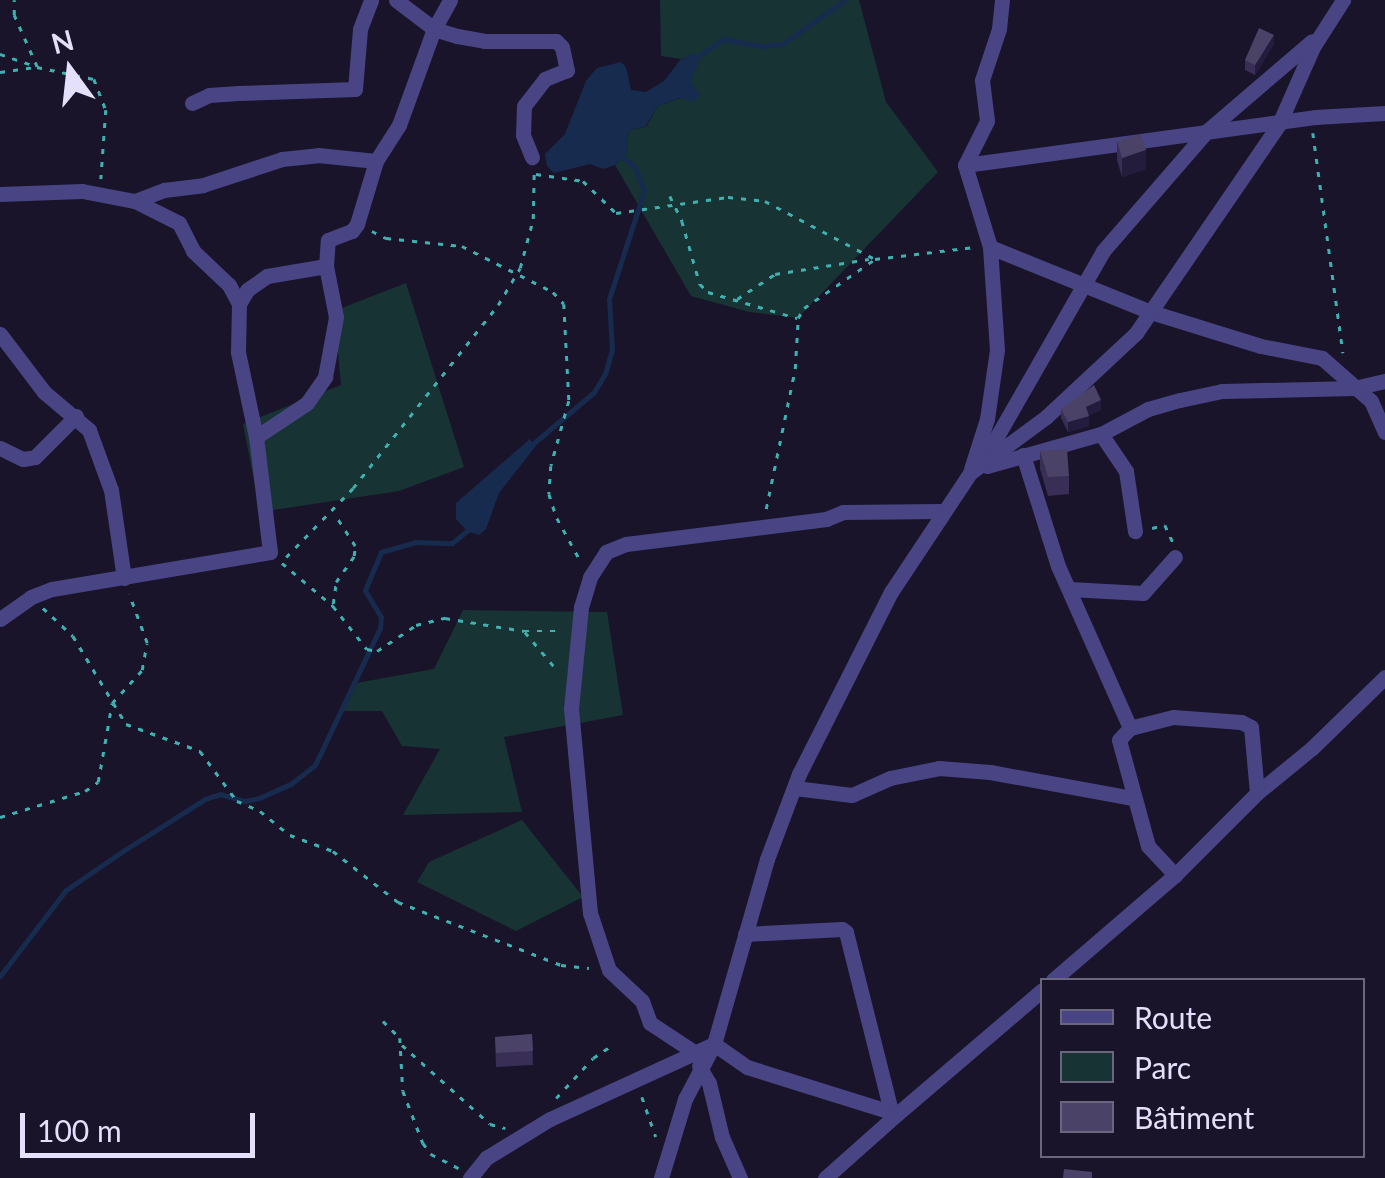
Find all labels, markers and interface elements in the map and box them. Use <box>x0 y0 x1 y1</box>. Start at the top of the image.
north arrow <box>20 20 120 120</box>
text: N <box>47 22 77 60</box>
legend <box>1040 978 1365 1158</box>
text: Route <box>1134 999 1212 1035</box>
text: Parc <box>1134 1049 1191 1085</box>
scale bar <box>25 1093 260 1155</box>
text: Bâtiment <box>1134 1099 1254 1135</box>
text: 100 m <box>37 1112 122 1148</box>

